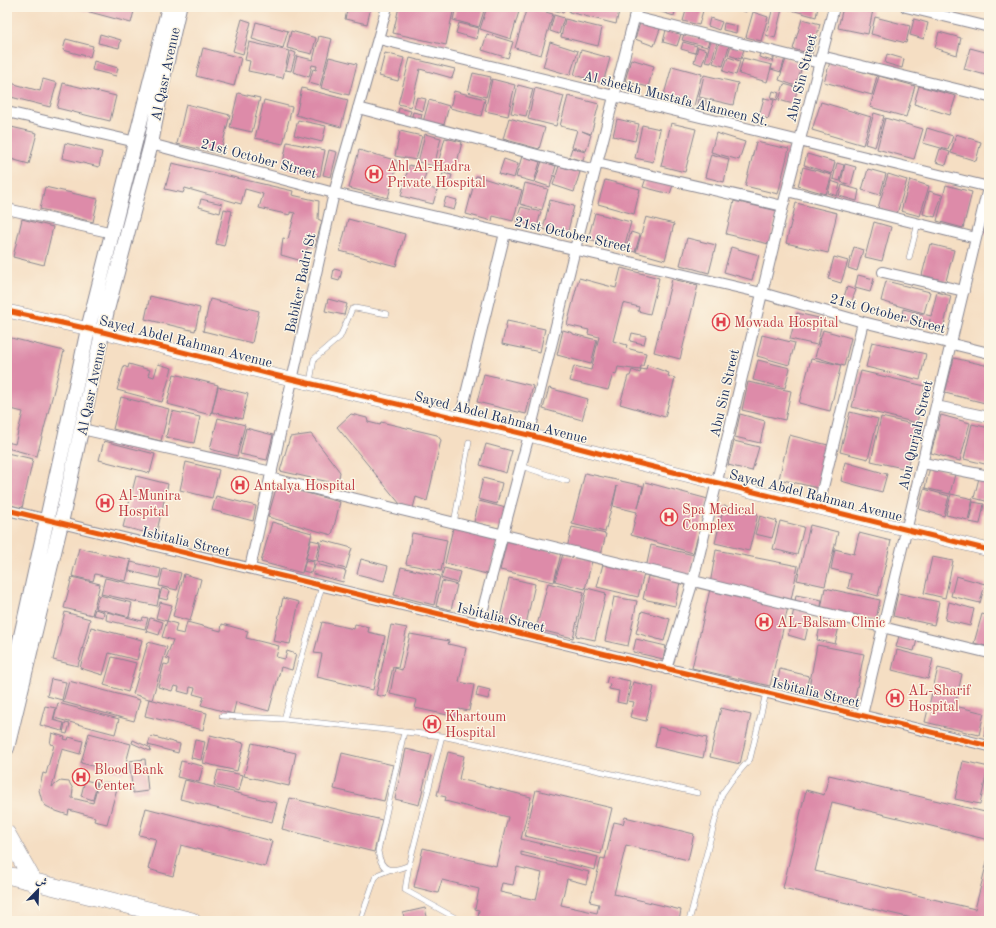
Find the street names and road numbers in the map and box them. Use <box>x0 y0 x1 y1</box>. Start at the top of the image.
street label: Al Qasr Avenue <box>149 26 183 122</box>
street label: Abu Sin Street <box>784 33 820 124</box>
street label: Al sheekh Mustafa Alameen St. <box>582 69 770 129</box>
street label: 21st October Street <box>199 137 318 181</box>
street label: 21st October Street <box>513 215 633 255</box>
street label: Babiker Badri St <box>284 232 318 334</box>
street label: 21st October Street <box>828 292 947 336</box>
street label: Sayed Abdel Rahman Avenue <box>98 314 274 370</box>
street label: Al Qasr Avenue <box>75 341 109 437</box>
street label: Abu Sin Street <box>708 348 742 439</box>
street label: Abu Qurjah Street <box>897 379 935 492</box>
street label: Sayed Abdel Rahman Avenue <box>413 390 589 446</box>
street label: Sayed Abdel Rahman Avenue <box>728 468 904 524</box>
street label: Isbitalia Street <box>140 525 231 559</box>
street label: Isbitalia Street <box>455 601 546 635</box>
street label: Isbitalia Street <box>770 676 861 710</box>

